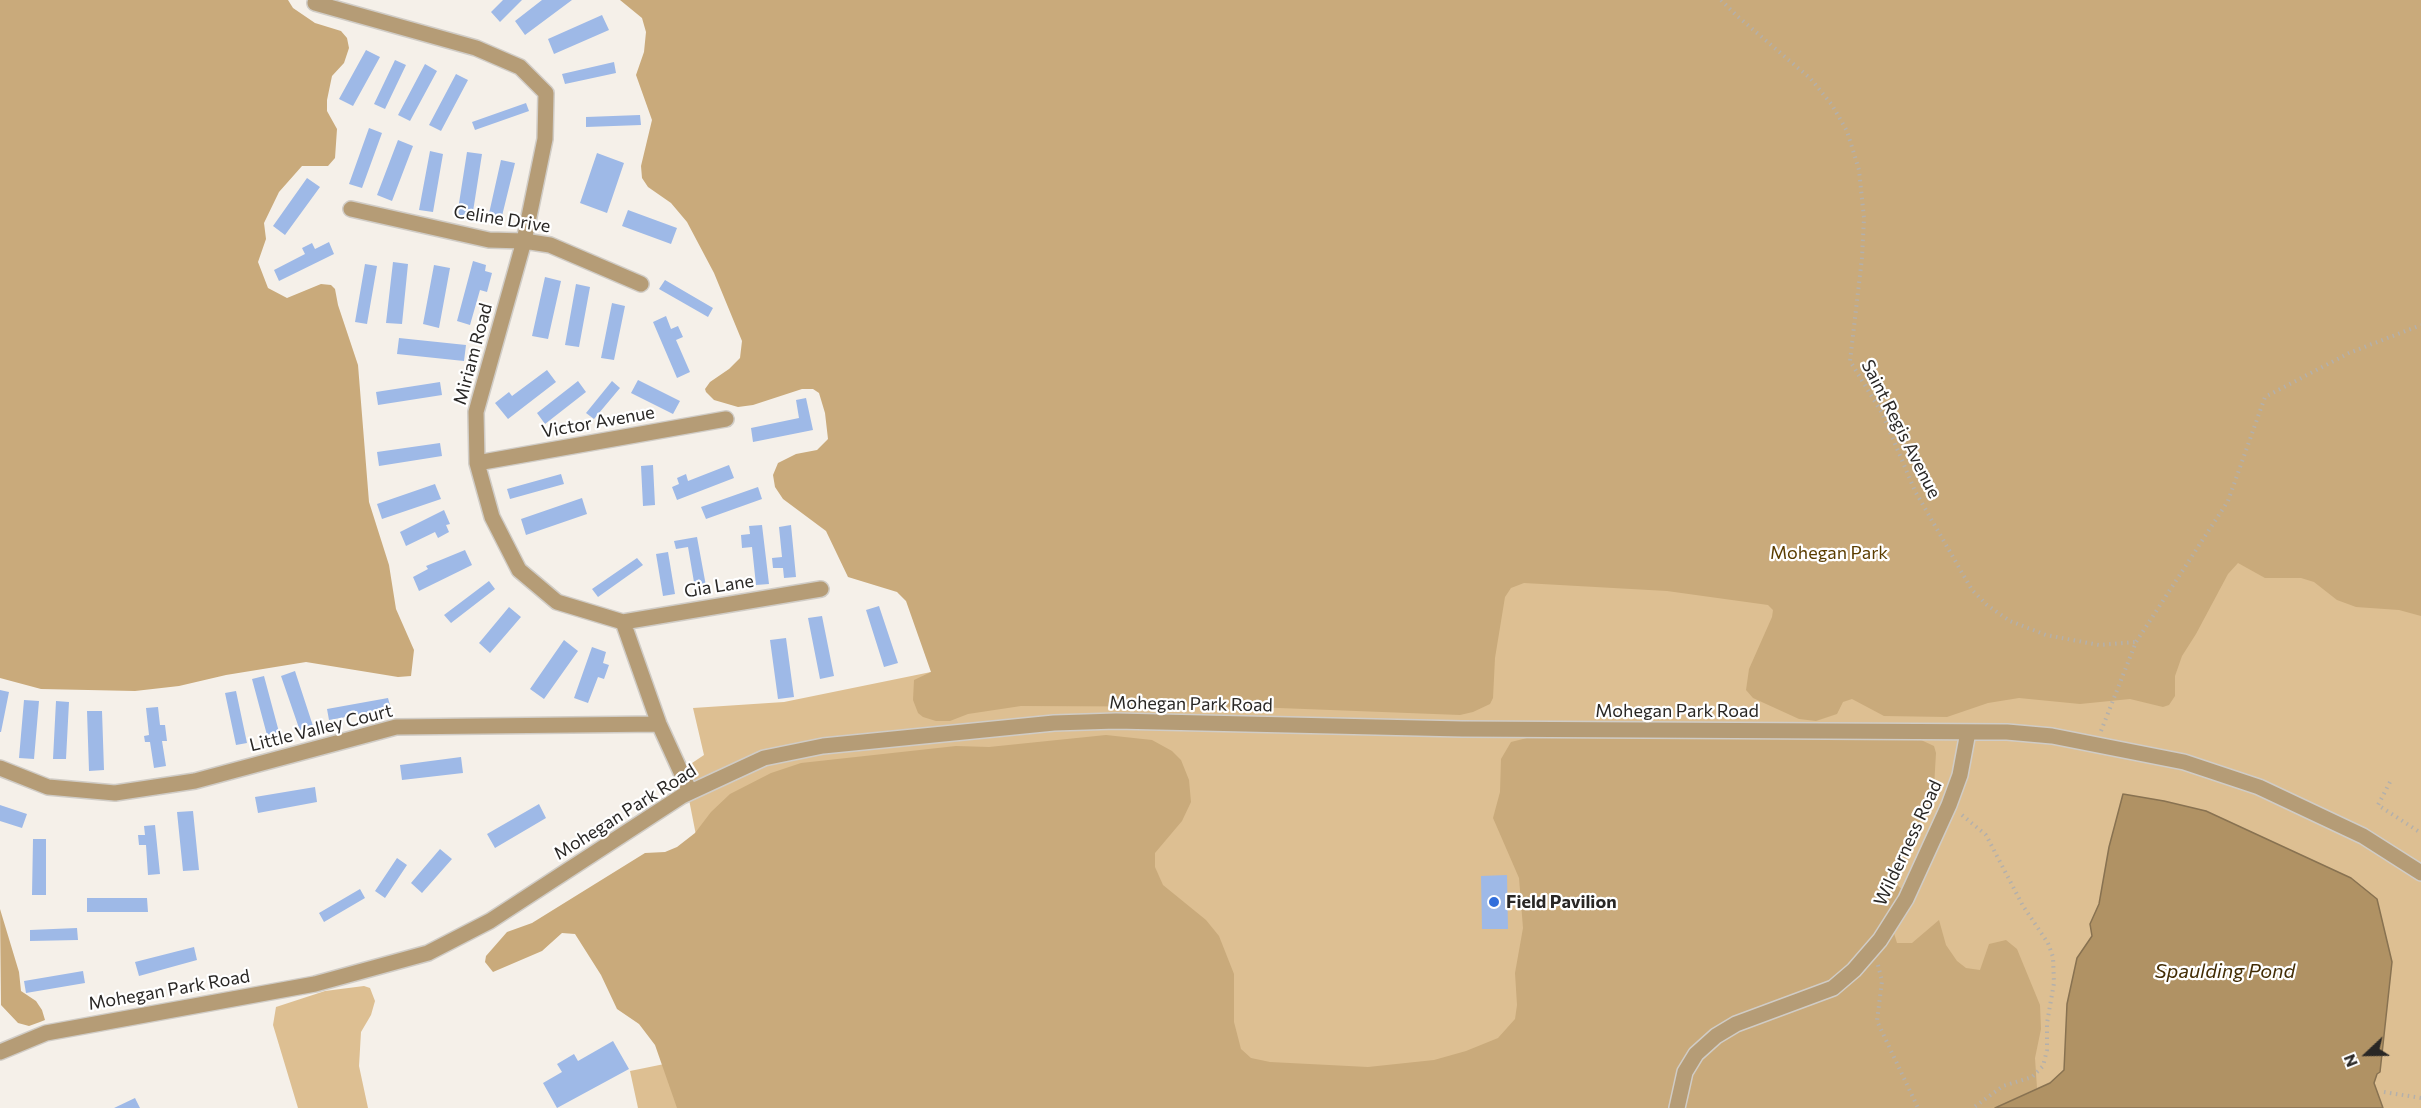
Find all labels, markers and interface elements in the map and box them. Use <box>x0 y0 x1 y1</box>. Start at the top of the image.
street label: Celine Drive <box>452 201 552 237</box>
street label: Miriam Road <box>449 301 497 407</box>
street label: Saint Regis Avenue <box>1857 356 1945 502</box>
street label: Victor Avenue <box>540 401 656 443</box>
park label: Mohegan Park <box>1770 542 1888 564</box>
street label: Gia Lane <box>683 570 755 602</box>
street label: Mohegan Park Road <box>1109 692 1273 716</box>
street label: Little Valley Court <box>247 700 395 756</box>
street label: Mohegan Park Road <box>1595 700 1759 722</box>
street label: Mohegan Park Road <box>550 759 700 865</box>
street label: Wilderness Road <box>1869 777 1947 909</box>
place label: Field Pavilion <box>1506 891 1617 913</box>
marker: Field Pavilion <box>1487 895 1501 909</box>
water label: Spaulding Pond <box>2155 959 2295 983</box>
street label: Mohegan Park Road <box>87 965 251 1015</box>
north arrow <box>2337 1024 2397 1084</box>
text: N <box>2339 1052 2361 1070</box>

